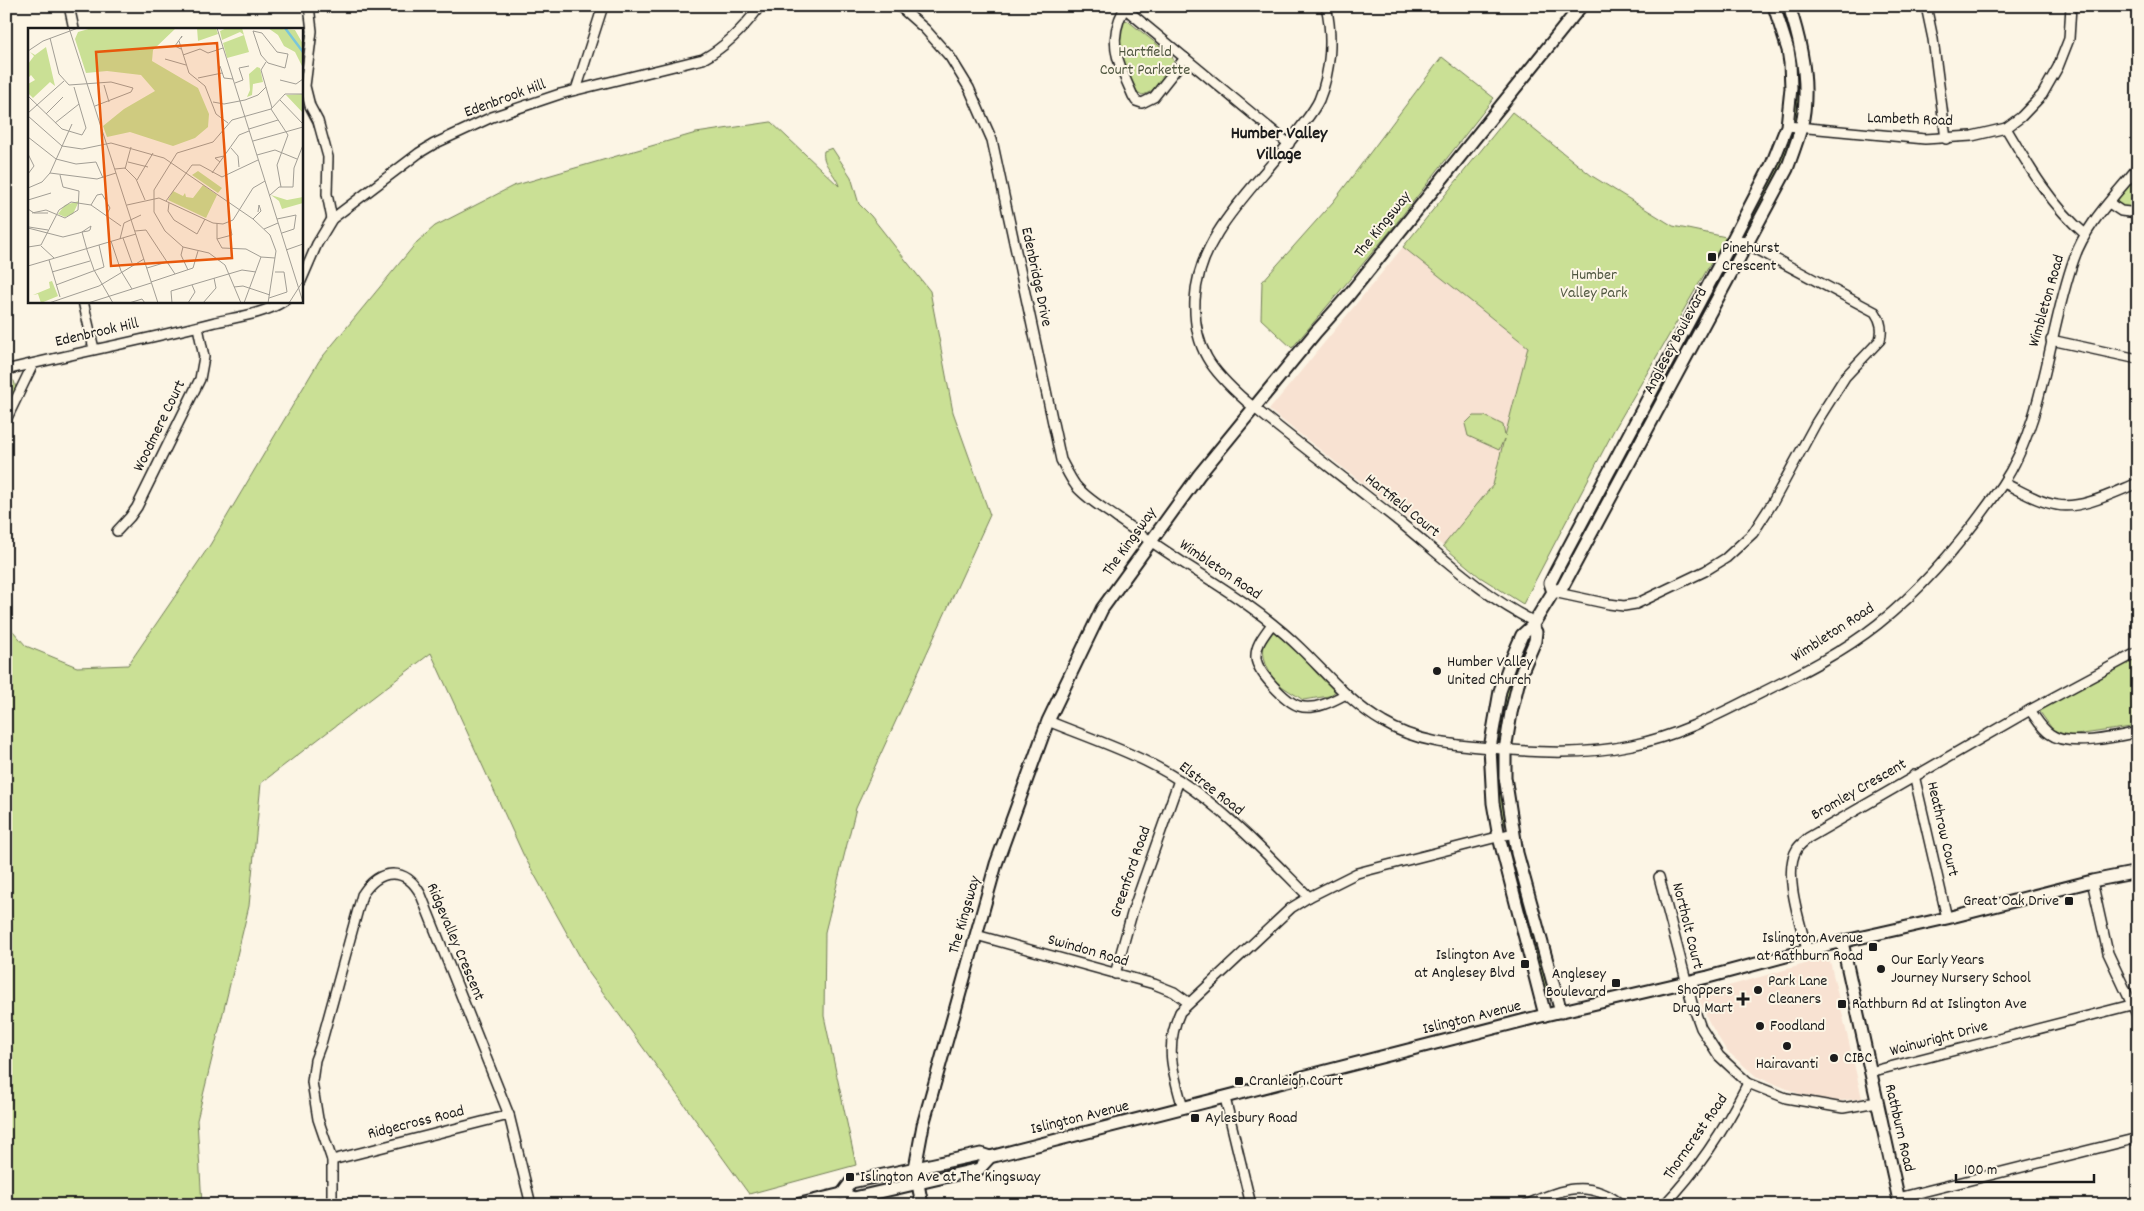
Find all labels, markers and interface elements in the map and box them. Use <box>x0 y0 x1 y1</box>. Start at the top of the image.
inset map <box>28 28 302 302</box>
park label: Hartfield Court Parkette <box>1100 41 1190 82</box>
street label: Edenbrook Hill <box>461 74 549 124</box>
street label: Lambeth Road <box>1867 107 1953 133</box>
district label: Humber Valley Village <box>1231 122 1328 168</box>
street label: The Kingsway <box>1349 186 1417 263</box>
street label: Edenbridge Drive <box>1014 225 1058 329</box>
place label: Pinehurst Crescent <box>1722 237 1780 278</box>
marker: Pinehurst Crescent <box>1706 251 1718 263</box>
street label: Wimbleton Road <box>2023 252 2071 350</box>
park label: Humber Valley Park <box>1560 264 1628 305</box>
street label: Anglesey Boulevard <box>1638 284 1714 398</box>
street label: Edenbrook Hill <box>53 312 141 354</box>
street label: Woodmere Court <box>128 376 192 476</box>
street label: Hartfield Court <box>1360 469 1445 544</box>
street label: The Kingsway <box>1097 502 1163 581</box>
street label: Wimbleton Road <box>1174 534 1266 606</box>
street label: Wimbleton Road <box>1787 598 1879 668</box>
place label: Humber Valley United Church <box>1447 651 1534 692</box>
marker: Humber Valley United Church <box>1431 665 1443 677</box>
street label: Bromley Crescent <box>1807 753 1911 827</box>
street label: Elstree Road <box>1173 756 1249 822</box>
street label: Heathrow Court <box>1920 779 1964 879</box>
street label: Greenford Road <box>1105 823 1157 921</box>
street label: The Kingsway <box>943 873 987 957</box>
street label: Ridgevalley Crescent <box>420 880 490 1004</box>
street label: Northolt Court <box>1665 880 1709 972</box>
place label: Great Oak Drive <box>1963 890 2059 913</box>
marker: Great Oak Drive <box>2063 895 2075 907</box>
place label: Islington Avenue at Rathburn Road <box>1757 927 1863 968</box>
street label: Swindon Road <box>1045 928 1131 974</box>
marker: Islington Avenue at Rathburn Road <box>1867 941 1879 953</box>
place label: Islington Ave at Anglesey Blvd <box>1414 944 1515 985</box>
place label: Our Early Years Journey Nursery School <box>1891 949 2031 990</box>
marker: Islington Ave at Anglesey Blvd <box>1519 958 1531 970</box>
place label: Anglesey Boulevard <box>1546 963 1607 1004</box>
marker: Our Early Years Journey Nursery School <box>1875 963 1887 975</box>
place label: Park Lane Cleaners <box>1768 970 1827 1011</box>
marker: Anglesey Boulevard <box>1610 977 1622 989</box>
place label: Shoppers Drug Mart <box>1673 979 1733 1020</box>
marker: Park Lane Cleaners <box>1752 984 1764 996</box>
marker: Shoppers Drug Mart <box>1737 993 1749 1005</box>
place label: Rathburn Rd at Islington Ave <box>1852 993 2027 1016</box>
street label: Islington Avenue <box>1420 995 1524 1041</box>
marker: Rathburn Rd at Islington Ave <box>1836 998 1848 1010</box>
place label: Foodland <box>1770 1015 1825 1038</box>
street label: Wainwright Drive <box>1887 1015 1991 1063</box>
marker: Foodland <box>1754 1020 1766 1032</box>
marker: Hairavanti <box>1781 1040 1793 1052</box>
place label: CIBC <box>1844 1047 1872 1070</box>
marker: CIBC <box>1828 1052 1840 1064</box>
place label: Hairavanti <box>1756 1053 1818 1076</box>
place label: Cranleigh Court <box>1249 1070 1343 1093</box>
marker: Cranleigh Court <box>1233 1075 1245 1087</box>
street label: Rathburn Road <box>1878 1082 1920 1174</box>
street label: Thorncrest Road <box>1658 1090 1734 1184</box>
street label: Islington Avenue <box>1028 1095 1132 1141</box>
street label: Ridgecross Road <box>365 1100 467 1146</box>
place label: Aylesbury Road <box>1205 1107 1298 1130</box>
marker: Aylesbury Road <box>1189 1112 1201 1124</box>
scale bar <box>1956 1151 2094 1183</box>
text: 100 m <box>1964 1160 1997 1182</box>
place label: Islington Ave at The Kingsway <box>860 1166 1041 1189</box>
marker: Islington Ave at The Kingsway <box>844 1171 856 1183</box>

